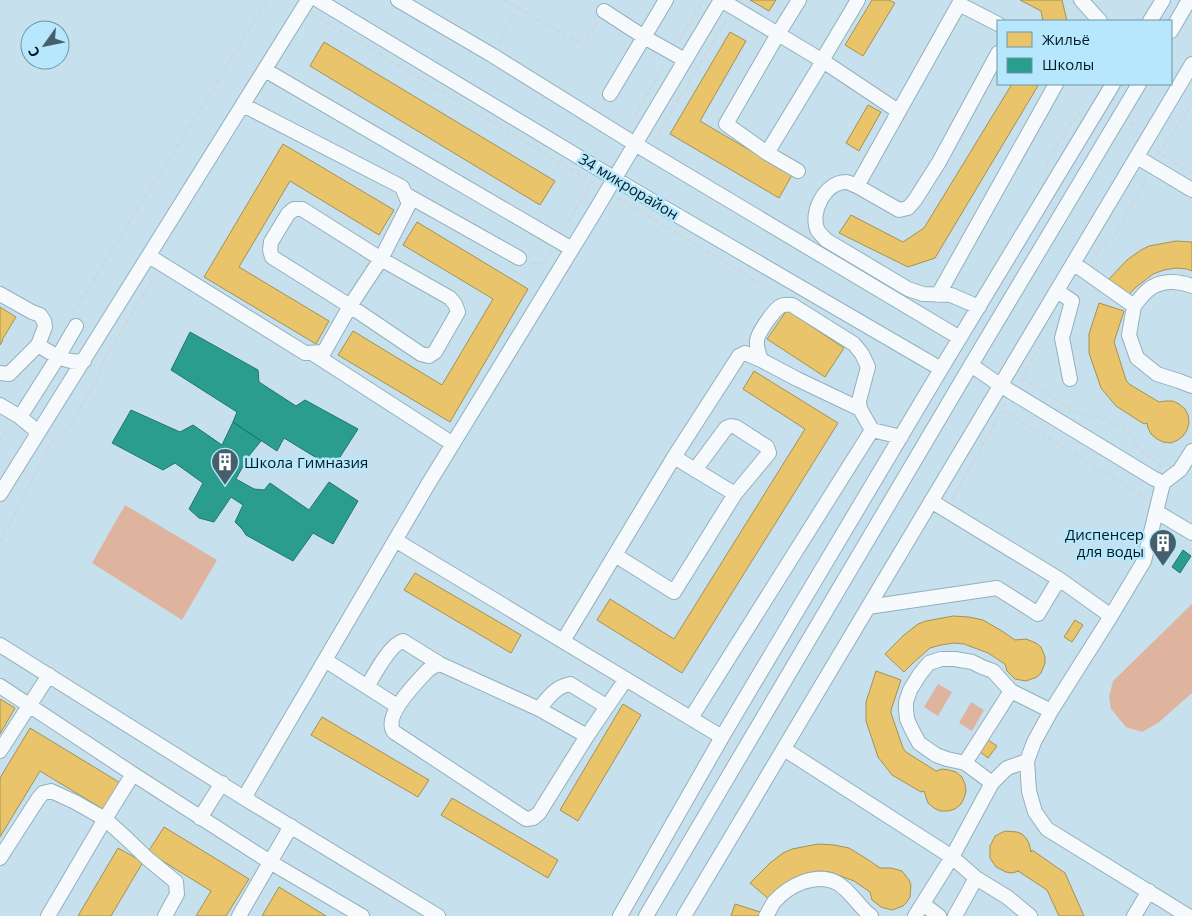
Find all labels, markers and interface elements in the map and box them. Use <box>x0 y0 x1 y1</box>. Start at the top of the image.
north arrow <box>20 20 70 70</box>
legend <box>997 20 1172 85</box>
text: Жильё <box>1042 29 1090 49</box>
text: С <box>23 43 44 61</box>
text: Школы <box>1042 54 1094 74</box>
street label: 34 микрорайон <box>575 148 683 224</box>
building icon: Школа Гимназия <box>210 447 240 486</box>
place label: Школа Гимназия <box>244 452 368 472</box>
place label: Диспенсер для воды <box>1065 524 1144 561</box>
building icon: Диспенсер для воды <box>1148 528 1178 567</box>

